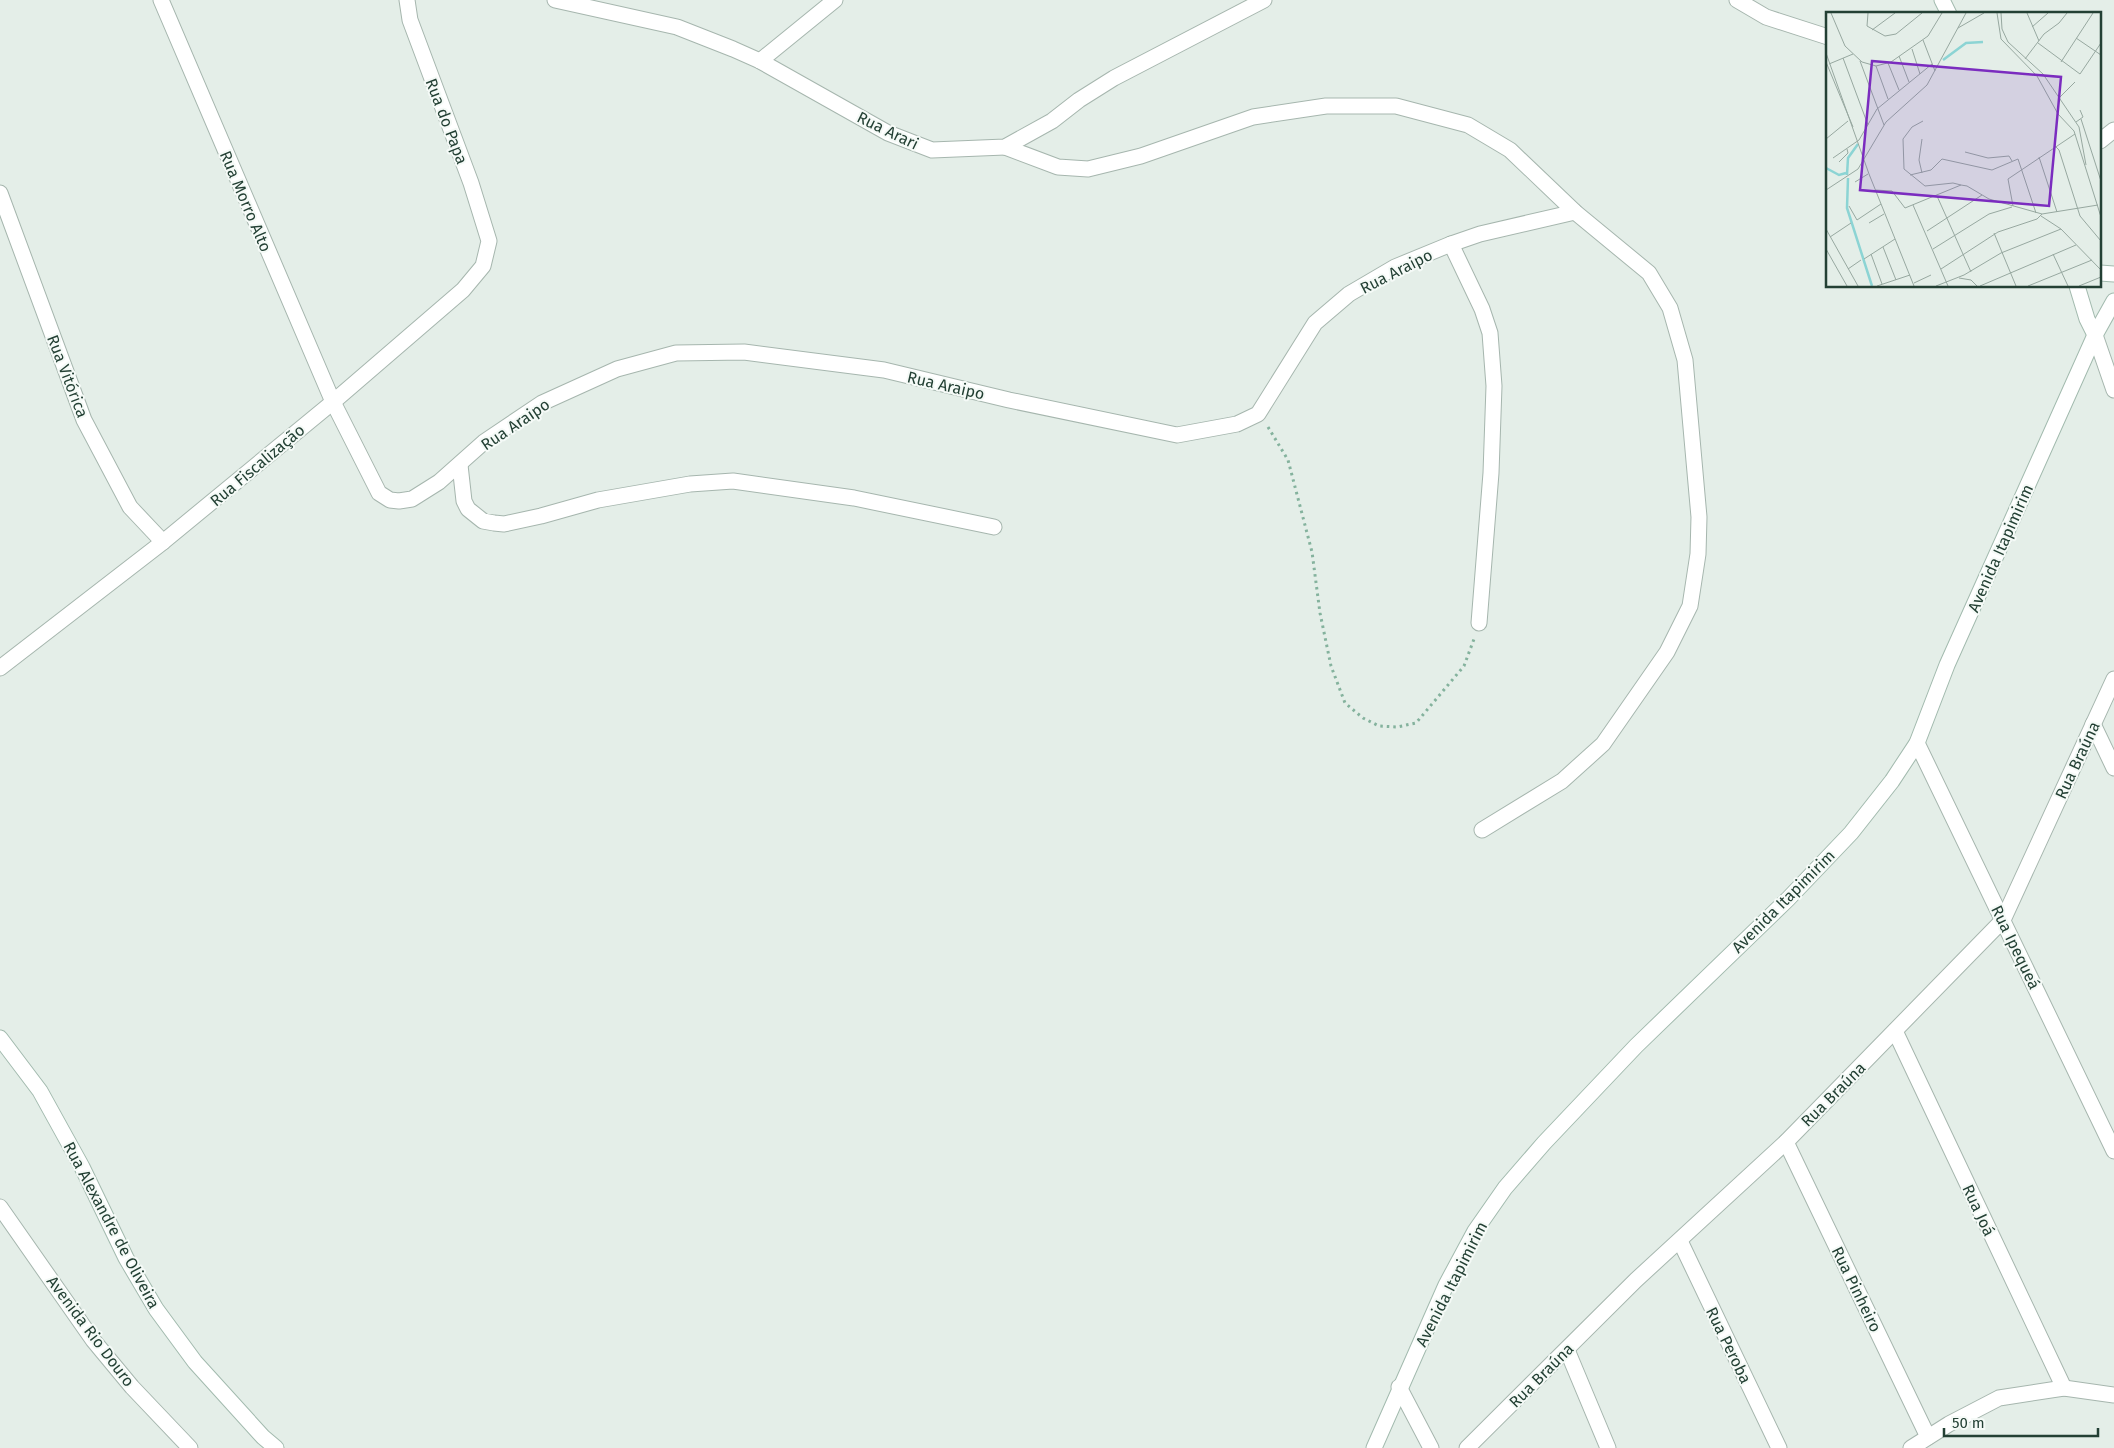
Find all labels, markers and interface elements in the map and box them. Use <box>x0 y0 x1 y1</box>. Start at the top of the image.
inset map <box>1826 12 2102 288</box>
street label: Rua do Papa <box>421 76 472 167</box>
street label: Rua Arari <box>854 107 922 153</box>
street label: Rua Morro Alto <box>216 148 275 255</box>
street label: Rua Araipo <box>1357 245 1436 298</box>
street label: Rua Vitórica <box>43 332 92 420</box>
street label: Rua Araipo <box>905 367 986 404</box>
street label: Rua Araipo <box>477 395 553 454</box>
street label: Rua Fiscalização <box>206 420 309 511</box>
street label: Avenida Itapimirim <box>1964 481 2037 615</box>
street label: Rua Braúna <box>2051 718 2104 802</box>
street label: Avenida Itapimirim <box>1728 846 1839 957</box>
street label: Rua Ipequeá <box>1987 902 2044 992</box>
street label: Rua Braúna <box>1797 1058 1870 1131</box>
street label: Rua Alexandre de Oliveira <box>59 1139 164 1312</box>
street label: Rua Joá <box>1958 1181 1999 1239</box>
street label: Avenida Itapimirim <box>1412 1219 1491 1350</box>
street label: Rua Pinheiro <box>1828 1243 1885 1335</box>
street label: Avenida Rio Douro <box>43 1272 138 1390</box>
street label: Rua Peroba <box>1702 1304 1755 1386</box>
street label: Rua Braúna <box>1505 1339 1578 1412</box>
scale bar <box>1944 1406 2098 1438</box>
text: 50 m <box>1952 1414 1985 1432</box>

